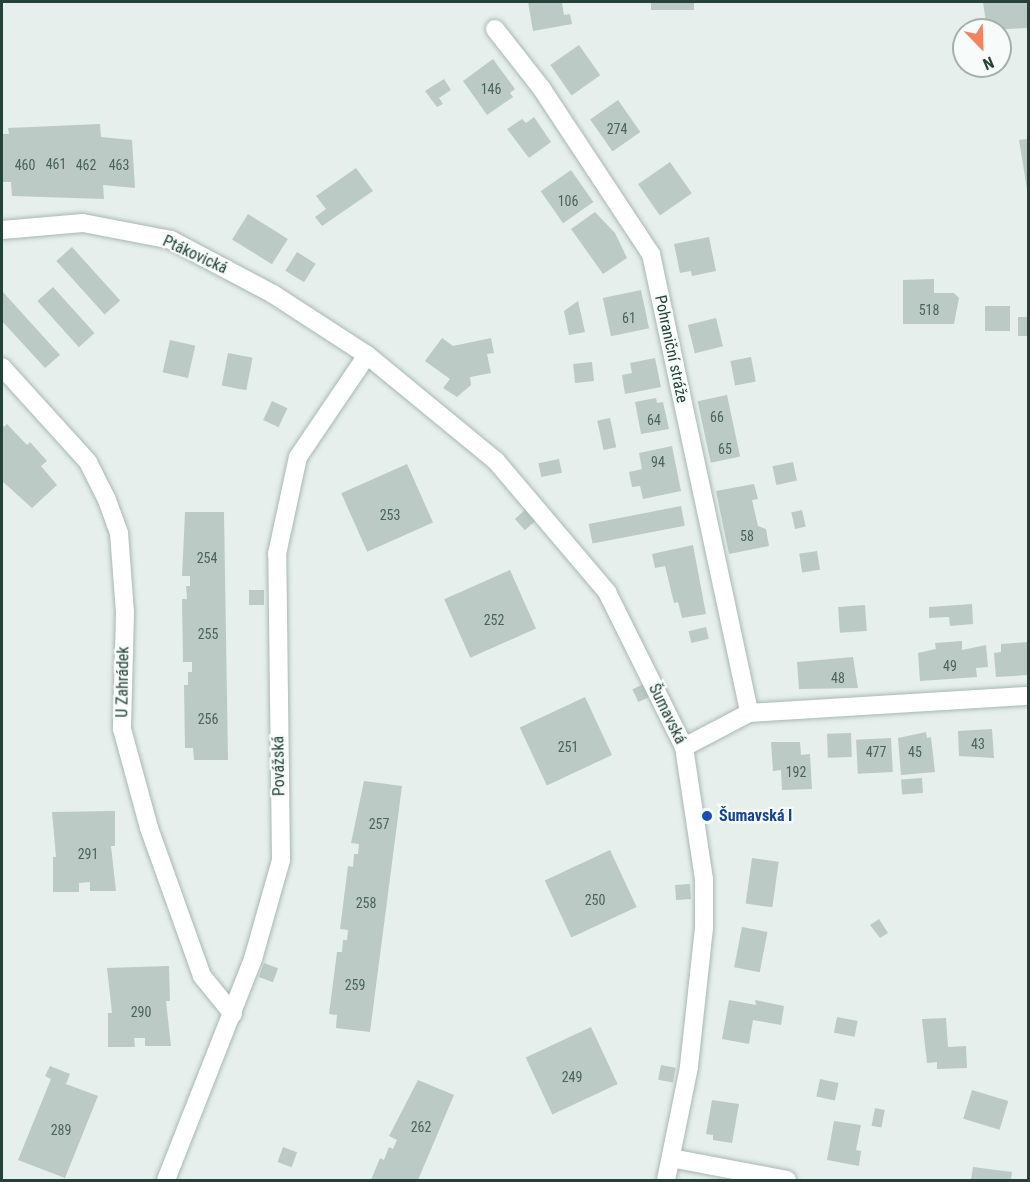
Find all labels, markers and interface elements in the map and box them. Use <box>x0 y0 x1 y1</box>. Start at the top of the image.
north arrow <box>952 18 1012 78</box>
text: N <box>980 53 997 74</box>
house number: 146 <box>481 81 501 97</box>
house number: 274 <box>607 121 627 137</box>
house number: 461 <box>46 156 66 172</box>
house number: 460 <box>15 157 35 173</box>
house number: 462 <box>76 157 96 173</box>
house number: 463 <box>109 157 129 173</box>
house number: 106 <box>558 193 578 209</box>
street label: Ptákovická <box>160 232 230 278</box>
street label: Pohraniční stráže <box>650 293 692 405</box>
house number: 518 <box>919 302 939 318</box>
house number: 61 <box>622 310 636 326</box>
house number: 66 <box>710 409 724 425</box>
house number: 64 <box>647 412 661 428</box>
house number: 65 <box>718 441 732 457</box>
house number: 94 <box>651 454 665 470</box>
house number: 253 <box>380 507 400 523</box>
house number: 58 <box>740 528 754 544</box>
house number: 254 <box>197 550 217 566</box>
house number: 252 <box>484 612 504 628</box>
house number: 255 <box>198 626 218 642</box>
street label: U Zahrádek <box>113 646 133 718</box>
house number: 49 <box>943 658 957 674</box>
house number: 48 <box>831 670 845 686</box>
street label: Šumavská <box>644 681 690 747</box>
house number: 256 <box>198 711 218 727</box>
street label: Povážská <box>269 736 289 796</box>
house number: 43 <box>971 736 985 752</box>
house number: 251 <box>558 739 578 755</box>
house number: 477 <box>866 744 886 760</box>
house number: 45 <box>908 744 922 760</box>
house number: 192 <box>786 764 806 780</box>
place label: Šumavská I <box>719 806 792 826</box>
marker: Šumavská I <box>700 809 714 823</box>
house number: 257 <box>369 816 389 832</box>
house number: 291 <box>78 846 98 862</box>
house number: 250 <box>585 892 605 908</box>
house number: 258 <box>356 895 376 911</box>
house number: 259 <box>345 977 365 993</box>
house number: 290 <box>131 1004 151 1020</box>
house number: 249 <box>562 1069 582 1085</box>
house number: 262 <box>411 1119 431 1135</box>
house number: 289 <box>51 1122 71 1138</box>

